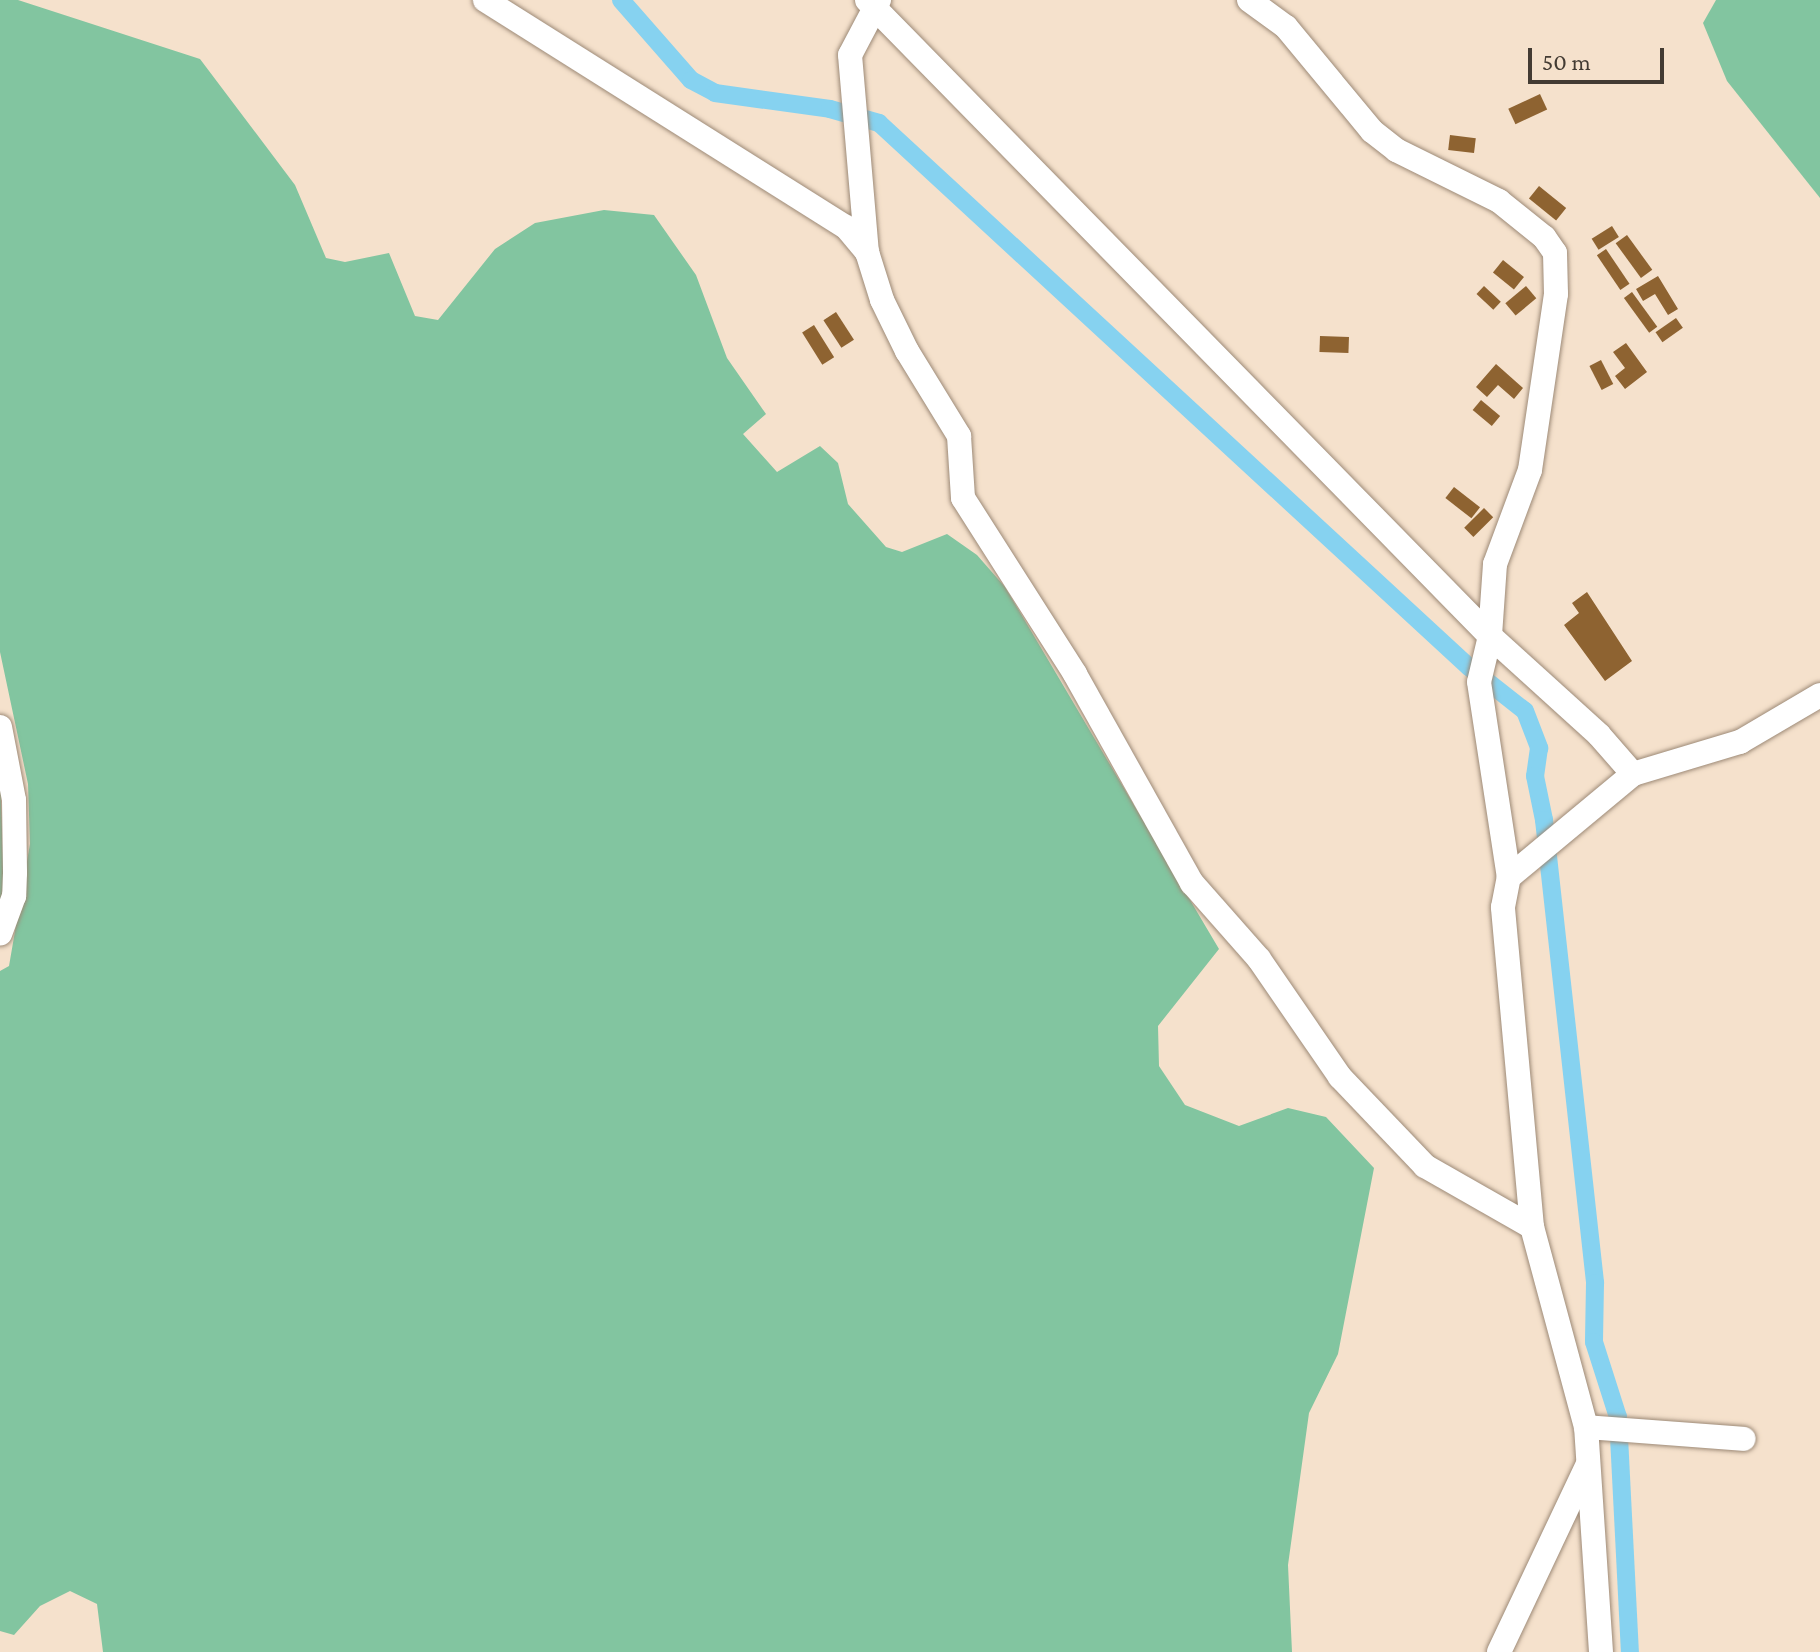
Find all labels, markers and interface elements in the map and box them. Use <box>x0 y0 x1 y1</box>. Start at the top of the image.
scale bar <box>1532 32 1668 82</box>
text: 50 m <box>1542 48 1591 75</box>

